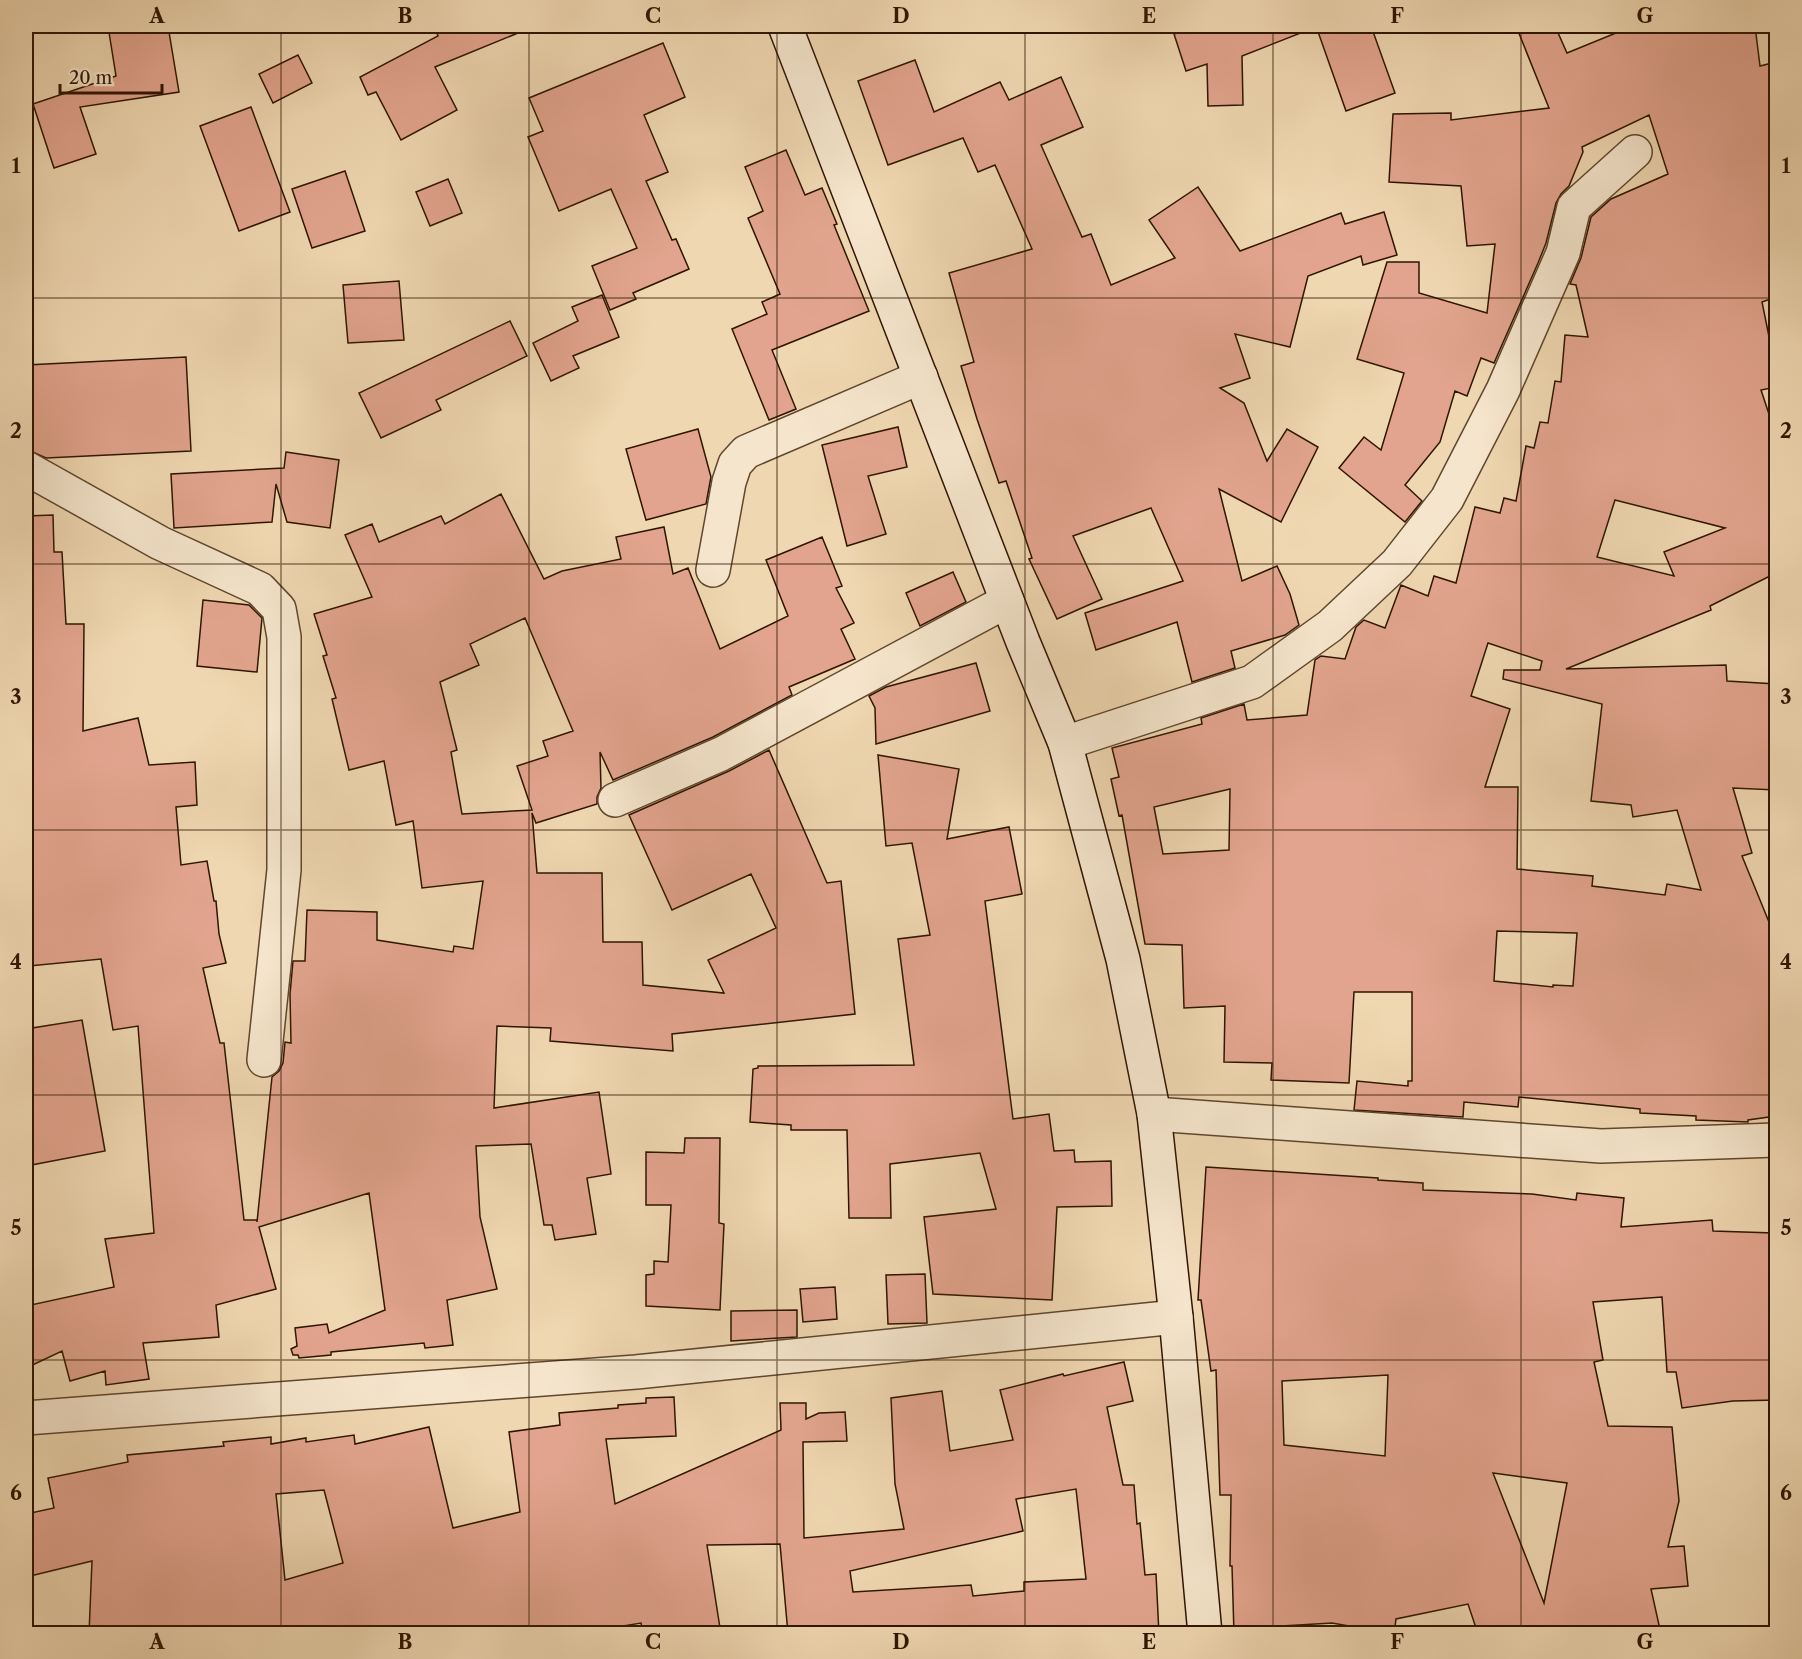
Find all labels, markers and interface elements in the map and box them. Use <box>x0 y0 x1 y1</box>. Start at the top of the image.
text: A <box>148 4 165 28</box>
text: B <box>398 4 413 28</box>
text: C <box>645 4 661 28</box>
text: D <box>892 4 910 28</box>
text: E <box>1142 4 1156 28</box>
text: F <box>1390 4 1404 28</box>
text: G <box>1637 4 1654 28</box>
scale bar <box>60 57 162 95</box>
text: 20 m <box>69 67 113 89</box>
text: 1 <box>12 154 21 178</box>
text: 1 <box>1782 154 1791 178</box>
text: 2 <box>10 419 22 443</box>
text: 2 <box>1780 419 1792 443</box>
text: 3 <box>10 685 22 709</box>
text: 3 <box>1780 685 1792 709</box>
text: 4 <box>10 950 22 974</box>
text: 4 <box>1780 950 1792 974</box>
text: 5 <box>10 1216 22 1240</box>
text: 5 <box>1780 1216 1792 1240</box>
text: 6 <box>10 1481 22 1505</box>
text: 6 <box>1780 1481 1792 1505</box>
text: A <box>148 1630 165 1654</box>
text: B <box>398 1630 413 1654</box>
text: C <box>645 1630 661 1654</box>
text: D <box>892 1630 910 1654</box>
text: E <box>1142 1630 1156 1654</box>
text: F <box>1390 1630 1404 1654</box>
text: G <box>1637 1630 1654 1654</box>

